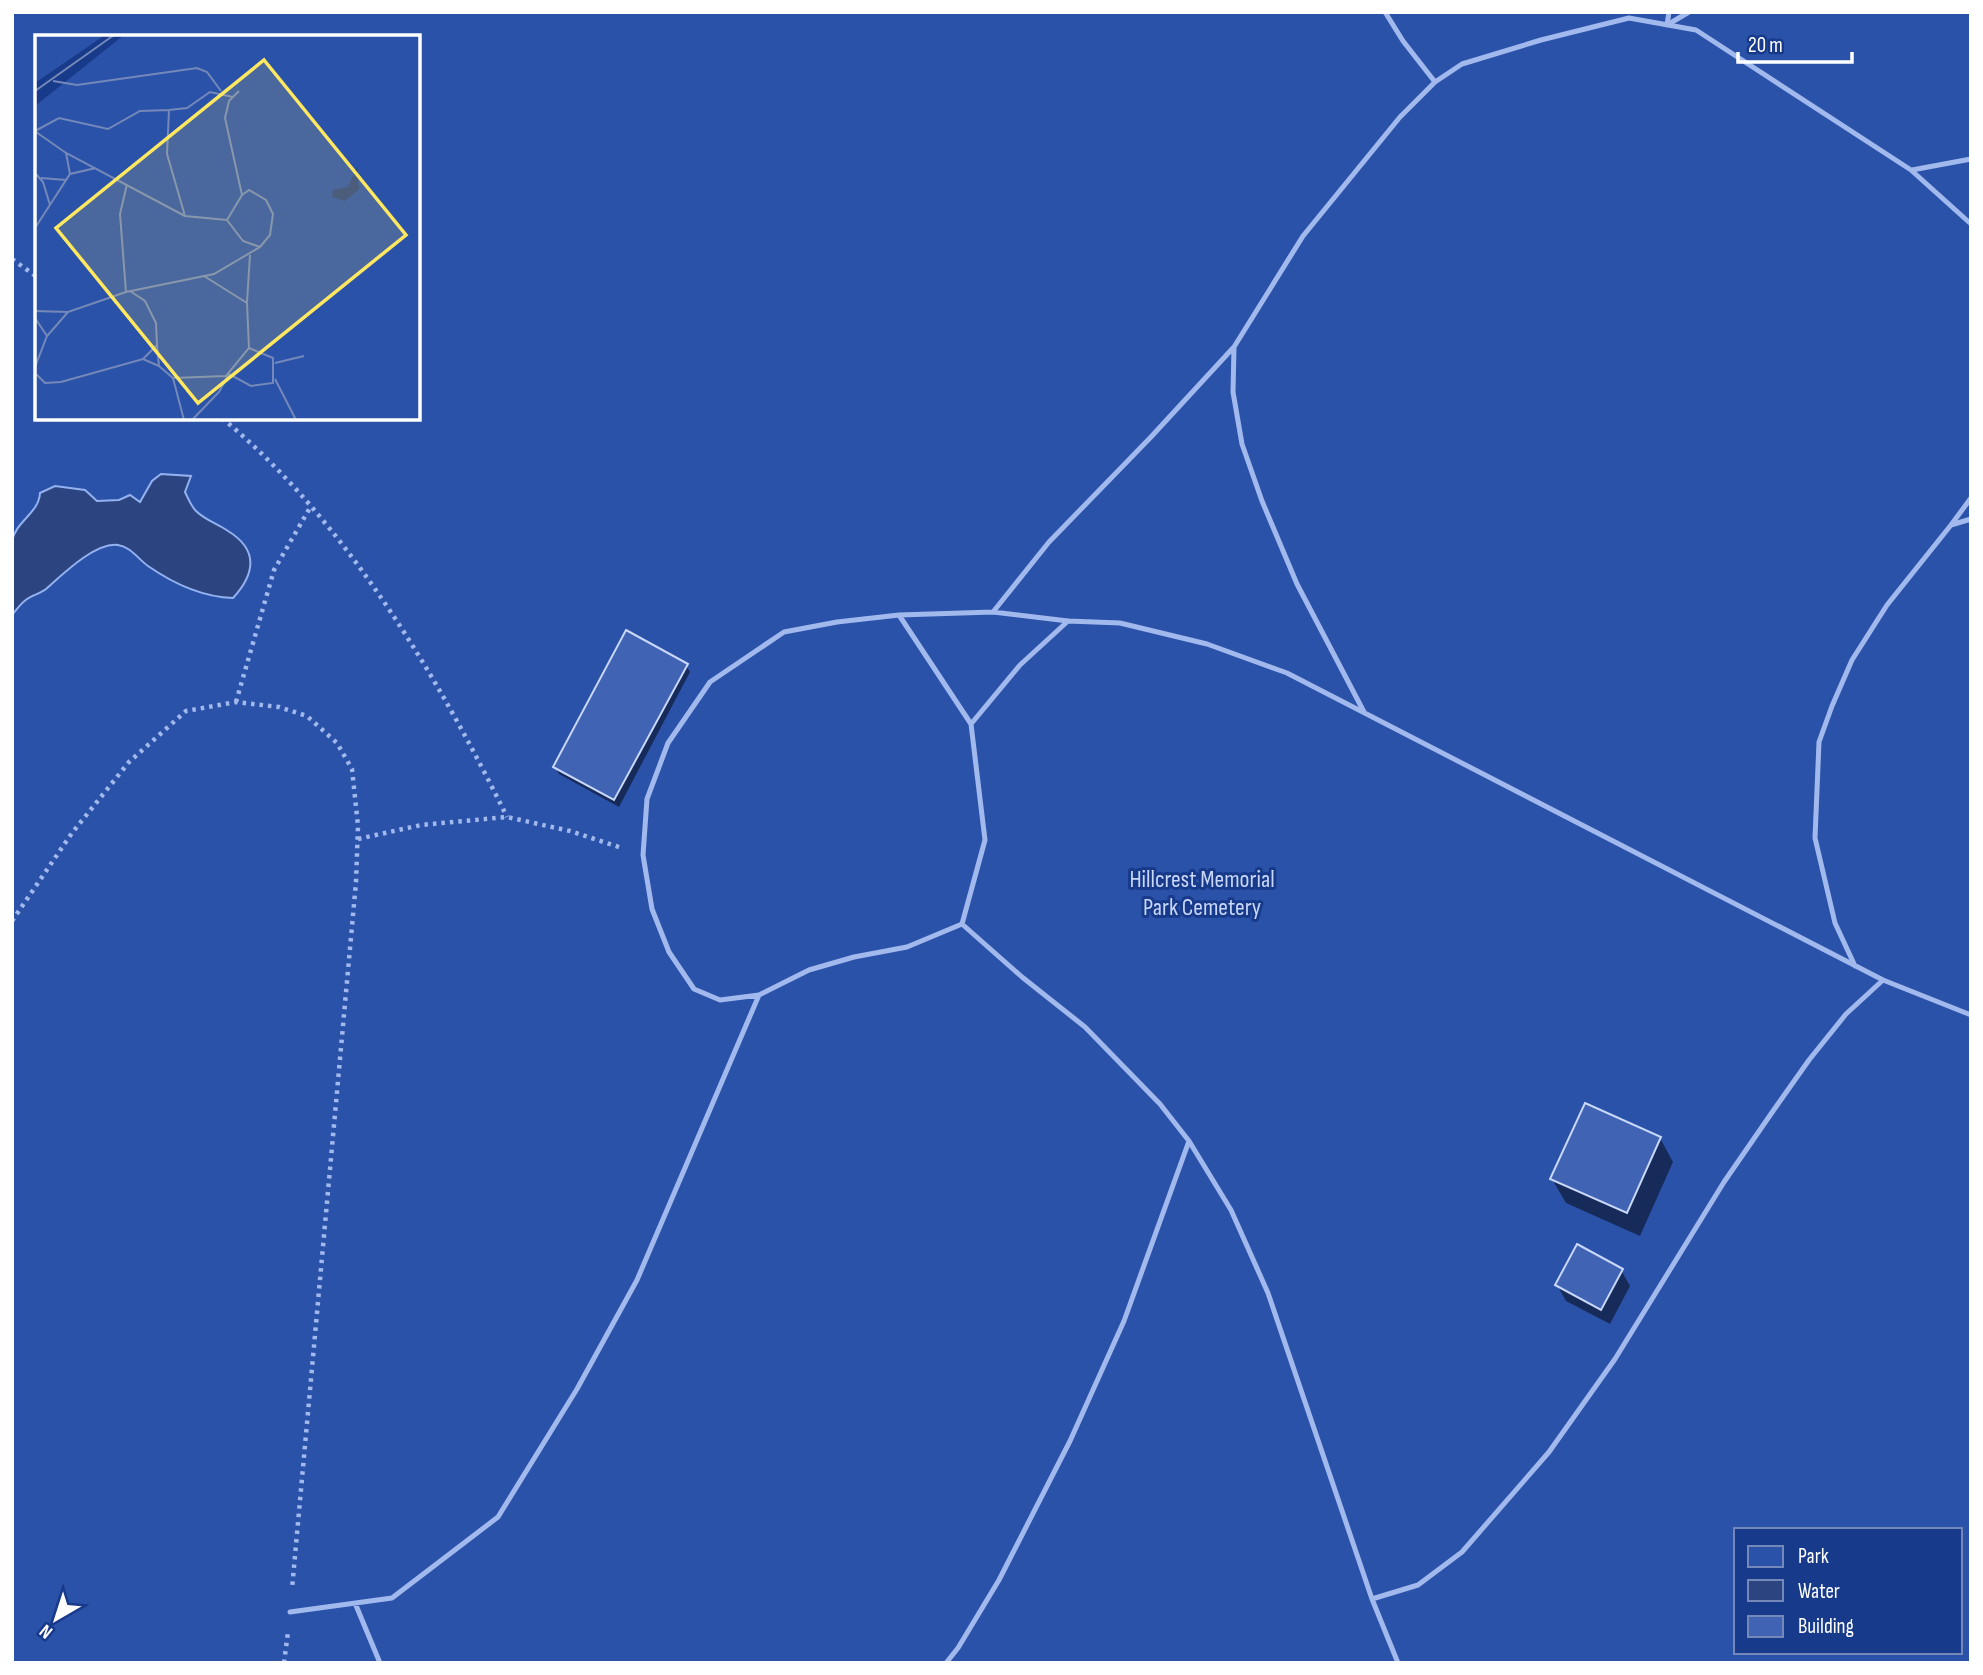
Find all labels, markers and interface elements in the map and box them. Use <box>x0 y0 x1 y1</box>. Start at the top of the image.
scale bar <box>1738 21 1852 65</box>
text: 20 m <box>1748 33 1783 58</box>
inset map <box>35 35 420 420</box>
park label: Hillcrest Memorial Park Cemetery <box>1129 865 1275 922</box>
legend <box>1734 1528 1962 1654</box>
text: Park <box>1798 1544 1829 1569</box>
text: Water <box>1798 1579 1840 1604</box>
north arrow <box>21 1584 91 1654</box>
text: Building <box>1798 1614 1854 1639</box>
text: N <box>35 1619 57 1643</box>

